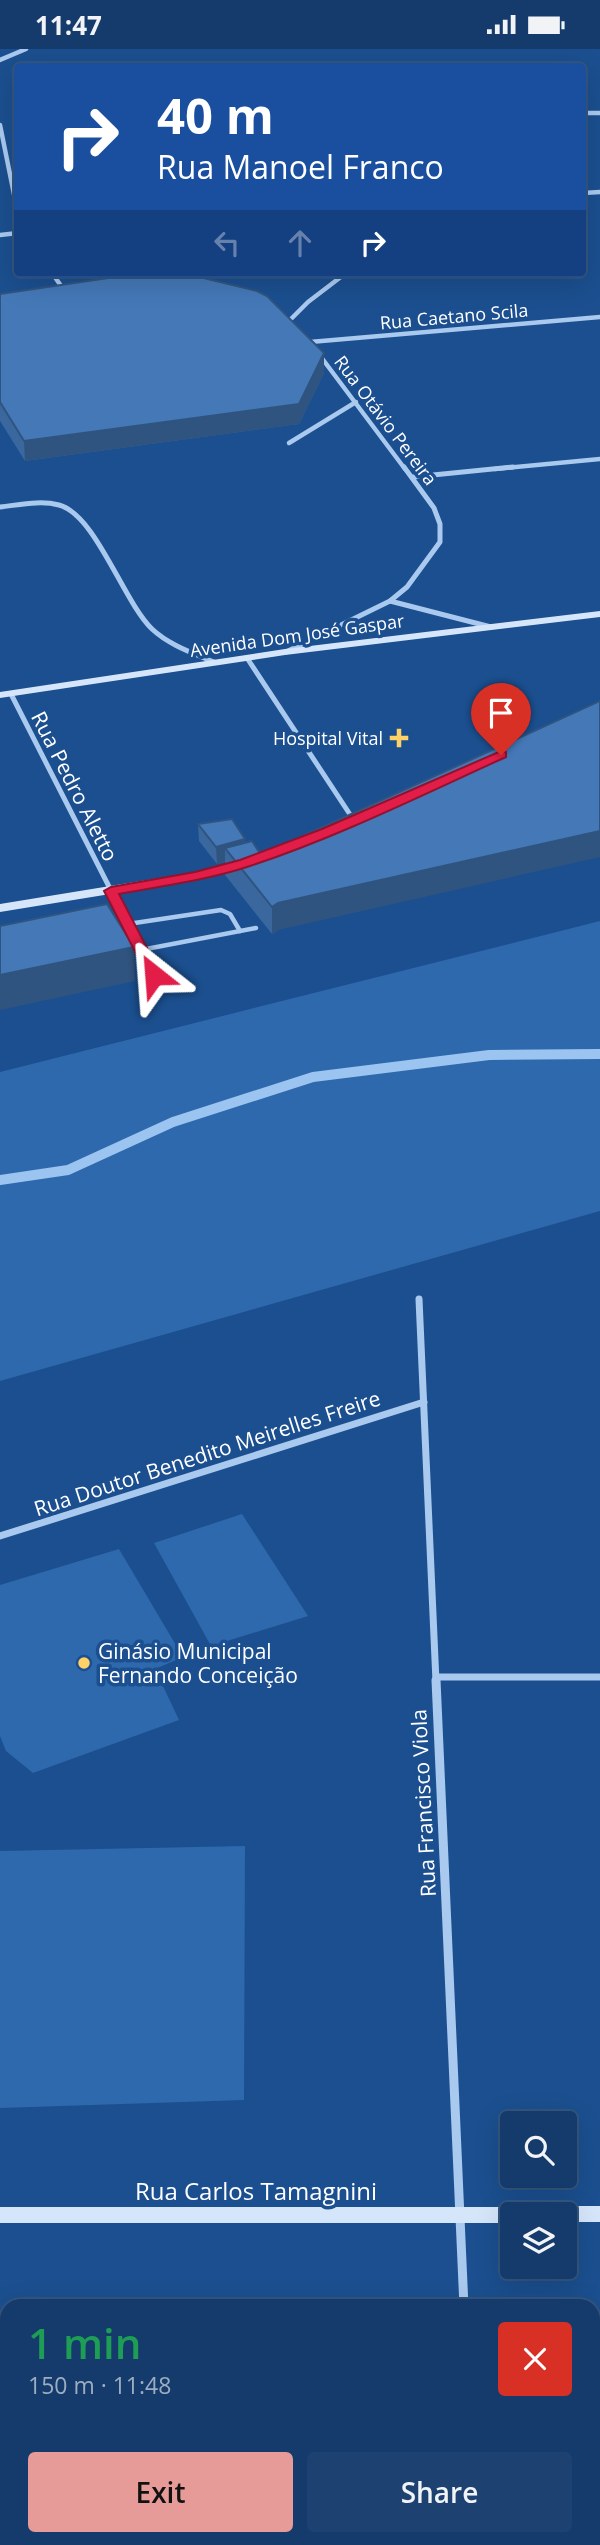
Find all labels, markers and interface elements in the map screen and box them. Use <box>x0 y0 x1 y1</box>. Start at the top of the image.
text: 11:47 <box>35 7 102 43</box>
text: 40 m <box>157 82 274 148</box>
icon: right <box>42 91 133 182</box>
text: Rua Manoel Franco <box>157 145 444 188</box>
icon: left <box>208 224 246 262</box>
icon: ahead <box>281 224 319 262</box>
icon: right <box>354 224 392 262</box>
street label: Rua Caetano Scila <box>379 298 529 334</box>
street label: Rua Otávio Pereira <box>329 350 443 490</box>
street label: Avenida Dom José Gaspar <box>188 608 406 662</box>
pin <box>471 683 531 755</box>
icon: arrive <box>482 694 520 732</box>
street label: Rua Pedro Aletto <box>25 706 125 866</box>
place label: Hospital Vital <box>273 726 383 750</box>
marker: Hospital Vital <box>389 728 409 748</box>
position arrow <box>117 938 191 1012</box>
street label: Rua Doutor Benedito Meirelles Freire <box>30 1384 384 1522</box>
place label: Ginásio Municipal Fernando Conceição <box>98 1637 298 1689</box>
marker: Ginásio Municipal Fernando Conceição <box>76 1655 92 1671</box>
street label: Rua Francisco Viola <box>404 1708 442 1898</box>
map controls <box>500 2111 577 2279</box>
button: search <box>500 2111 577 2188</box>
street label: Rua Carlos Tamagnini <box>135 2174 377 2207</box>
button: layers <box>500 2202 577 2279</box>
text: 1 min <box>28 2314 141 2371</box>
button: close <box>498 2322 572 2396</box>
text: 150 m · 11:48 <box>28 2369 171 2401</box>
button: Exit <box>28 2452 293 2532</box>
button: Share <box>307 2452 572 2532</box>

